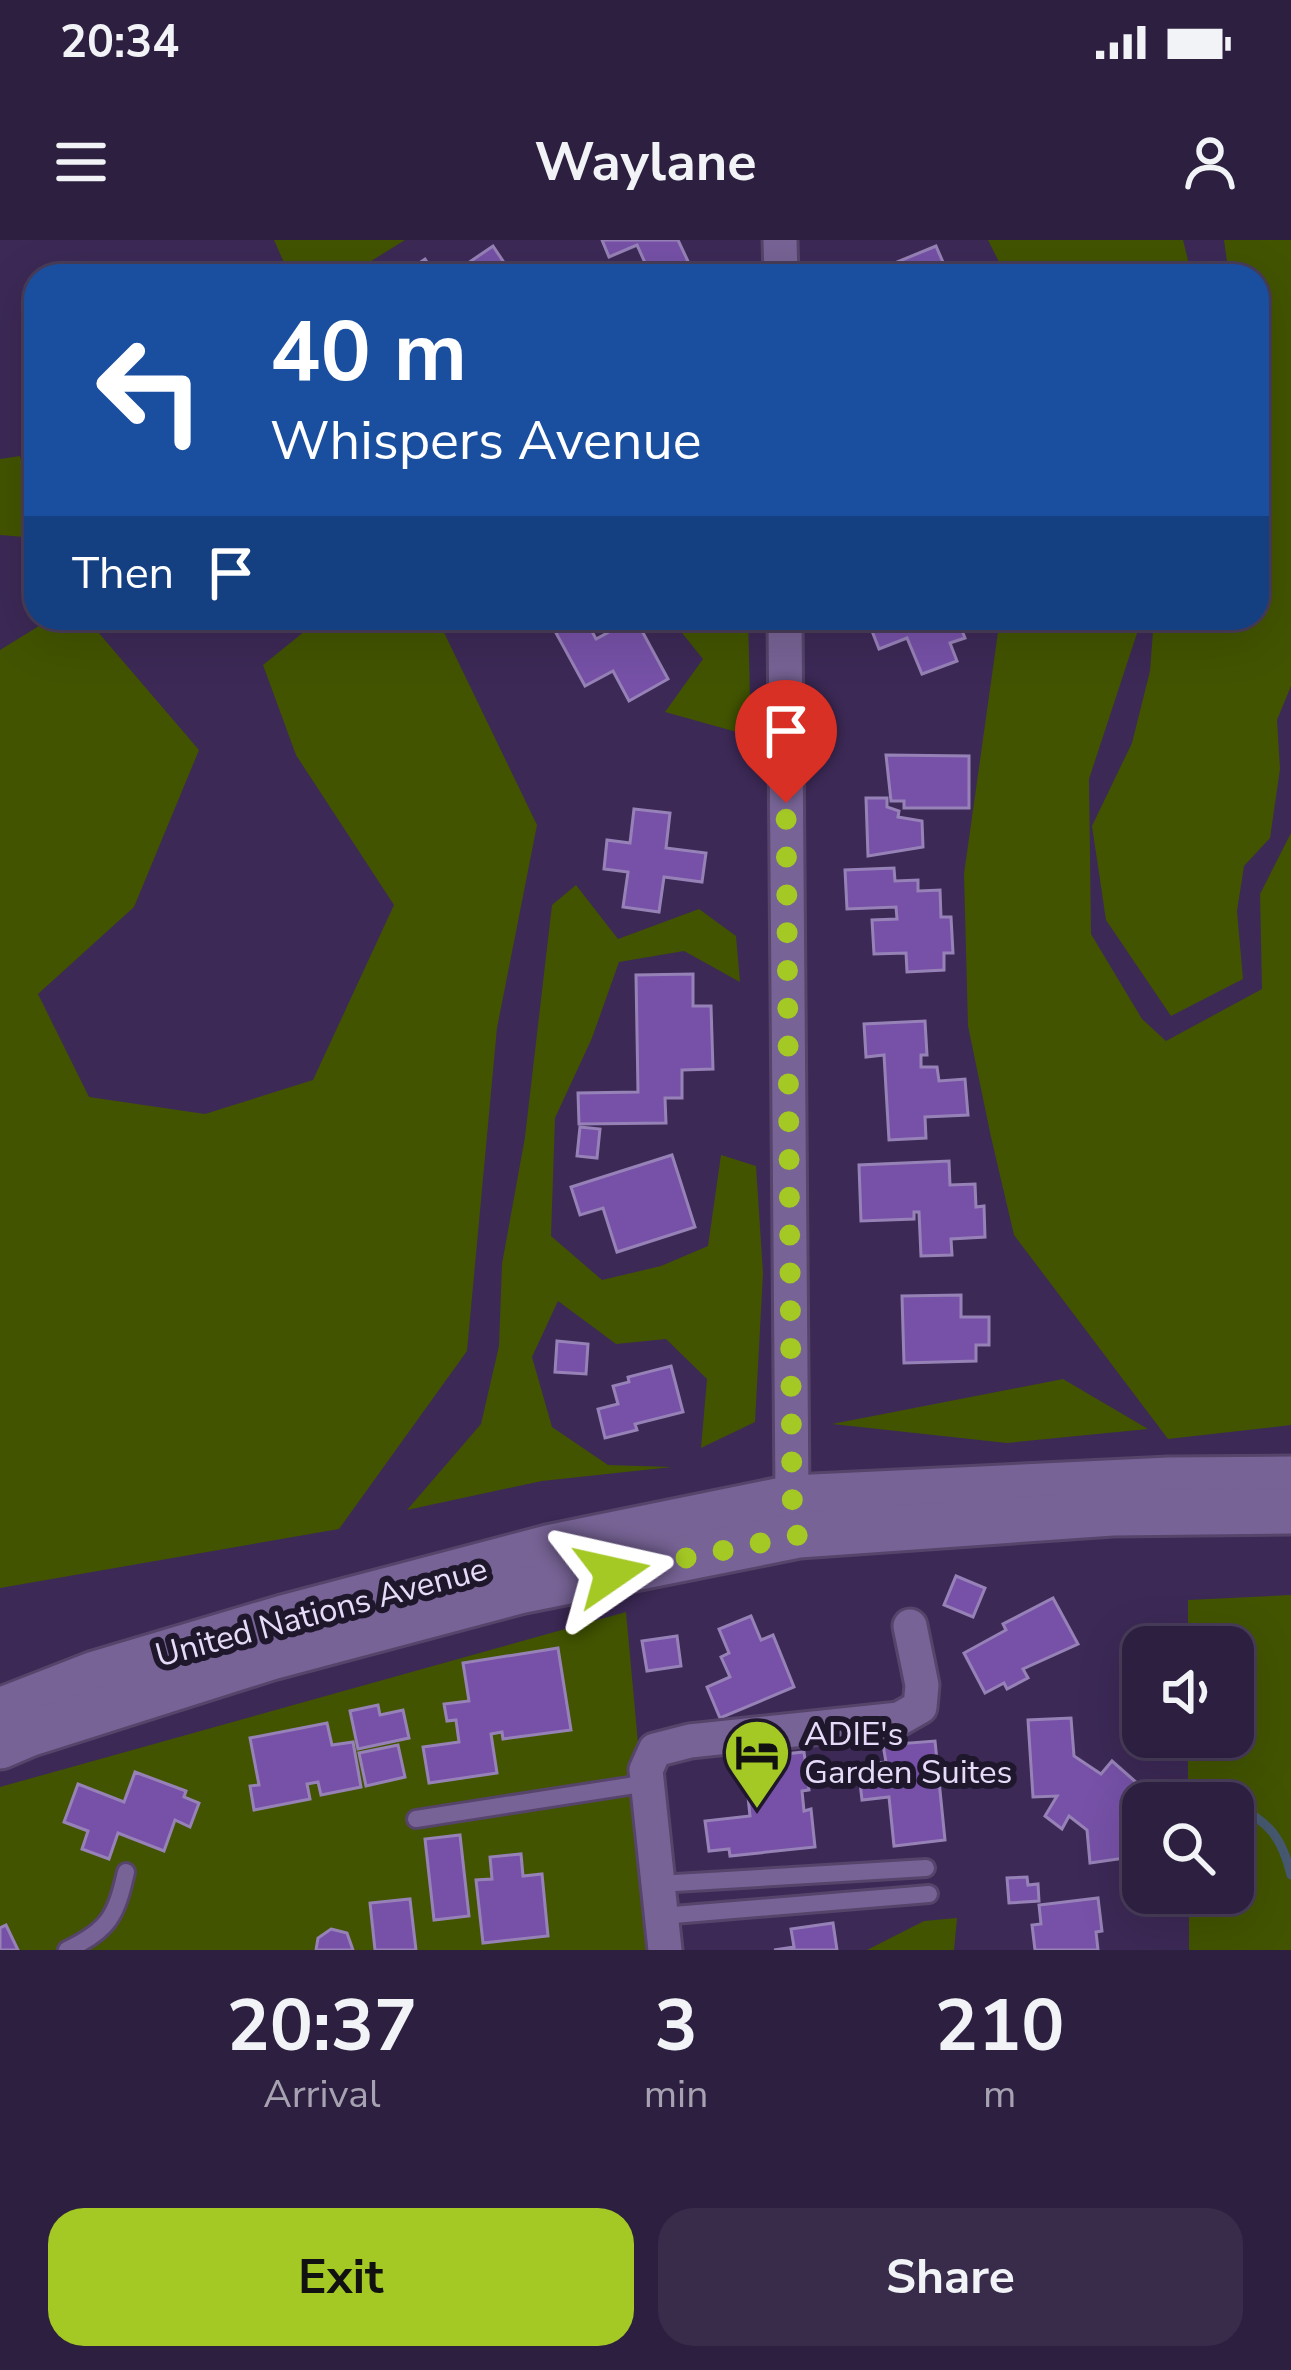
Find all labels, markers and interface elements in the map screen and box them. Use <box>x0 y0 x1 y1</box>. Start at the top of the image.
text: 20:34 <box>60 12 179 73</box>
text: Waylane <box>534 125 757 199</box>
icon: menu <box>48 129 114 195</box>
icon: person <box>1177 129 1243 195</box>
text: 40 m <box>270 295 467 410</box>
icon: left <box>72 312 228 468</box>
text: Whispers Avenue <box>270 404 702 478</box>
icon: arrive <box>198 540 264 606</box>
text: Then <box>72 543 174 604</box>
pin <box>735 680 837 803</box>
icon: arrive <box>753 698 819 764</box>
position arrow <box>549 1510 675 1636</box>
street label: United Nations Avenue <box>150 1546 492 1678</box>
map controls <box>1122 1626 1254 1914</box>
button: sound <box>1122 1626 1254 1758</box>
place label: ADIE's Garden Suites <box>804 1712 1012 1795</box>
hotel icon: ADIE's Garden Suites <box>722 1717 792 1811</box>
button: search <box>1122 1782 1254 1914</box>
text: 20:37 <box>227 1977 417 2075</box>
text: 3 <box>654 1977 698 2075</box>
text: 210 <box>935 1977 1064 2075</box>
text: Arrival <box>263 2068 381 2121</box>
text: min <box>644 2068 708 2121</box>
text: m <box>983 2068 1016 2121</box>
button: Exit <box>48 2208 634 2346</box>
button: Share <box>658 2208 1243 2346</box>

